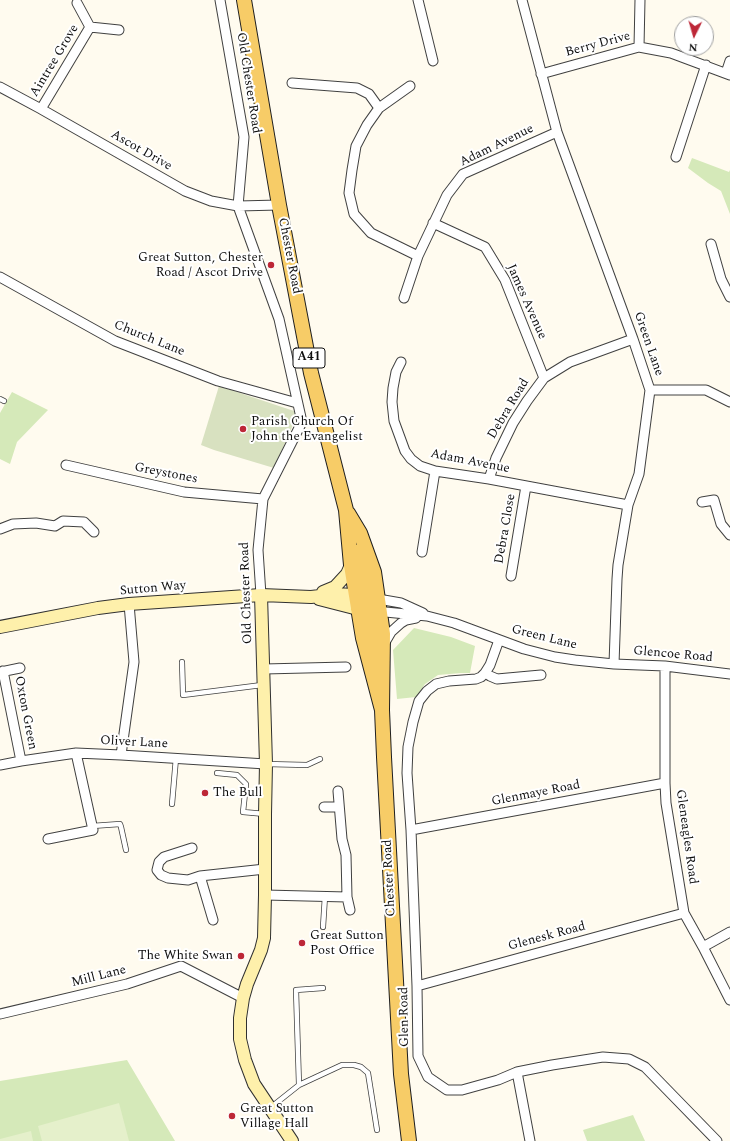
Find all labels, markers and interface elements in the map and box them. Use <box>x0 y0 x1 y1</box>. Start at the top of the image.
north arrow <box>674 16 714 56</box>
street label: Aintree Grove <box>27 22 83 100</box>
street label: Berry Drive <box>564 29 632 61</box>
street label: Old Chester Road <box>232 31 264 135</box>
text: N <box>688 39 698 56</box>
street label: Adam Avenue <box>457 121 537 171</box>
street label: Ascot Drive <box>108 127 174 175</box>
street label: Chester Road <box>274 217 304 295</box>
place label: Great Sutton, Chester Road / Ascot Drive <box>138 250 263 281</box>
marker: Great Sutton, Chester Road / Ascot Drive <box>266 260 276 270</box>
street label: James Avenue <box>503 262 549 342</box>
street label: Green Lane <box>630 310 666 378</box>
street label: Church Lane <box>111 318 187 360</box>
road number: A41 <box>293 348 325 368</box>
street label: Debra Road <box>485 376 533 442</box>
place label: Parish Church Of John the Evangelist <box>251 414 363 445</box>
marker: Parish Church Of John the Evangelist <box>238 424 248 434</box>
street label: Adam Avenue <box>429 447 511 477</box>
street label: Greystones <box>133 460 199 488</box>
street label: Debra Close <box>492 493 520 565</box>
street label: Old Chester Road <box>237 542 257 644</box>
street label: Sutton Way <box>119 578 187 600</box>
street label: Green Lane <box>510 622 578 654</box>
street label: Glencoe Road <box>633 644 713 666</box>
street label: Oxton Green <box>10 675 40 751</box>
street label: Oliver Lane <box>100 733 168 753</box>
street label: Glenmaye Road <box>490 778 582 810</box>
place label: The Bull <box>213 785 262 801</box>
marker: The Bull <box>200 788 210 798</box>
street label: Gleneagles Road <box>672 789 700 885</box>
street label: Chester Road <box>380 839 400 917</box>
street label: Glenesk Road <box>507 919 587 955</box>
place label: Great Sutton Post Office <box>310 928 384 959</box>
marker: Great Sutton Post Office <box>297 938 307 948</box>
place label: The White Swan <box>138 948 233 964</box>
marker: The White Swan <box>236 951 246 961</box>
street label: Mill Lane <box>70 963 128 991</box>
street label: Glen Road <box>397 987 413 1047</box>
place label: Great Sutton Village Hall <box>240 1101 314 1132</box>
marker: Great Sutton Village Hall <box>227 1111 237 1121</box>

